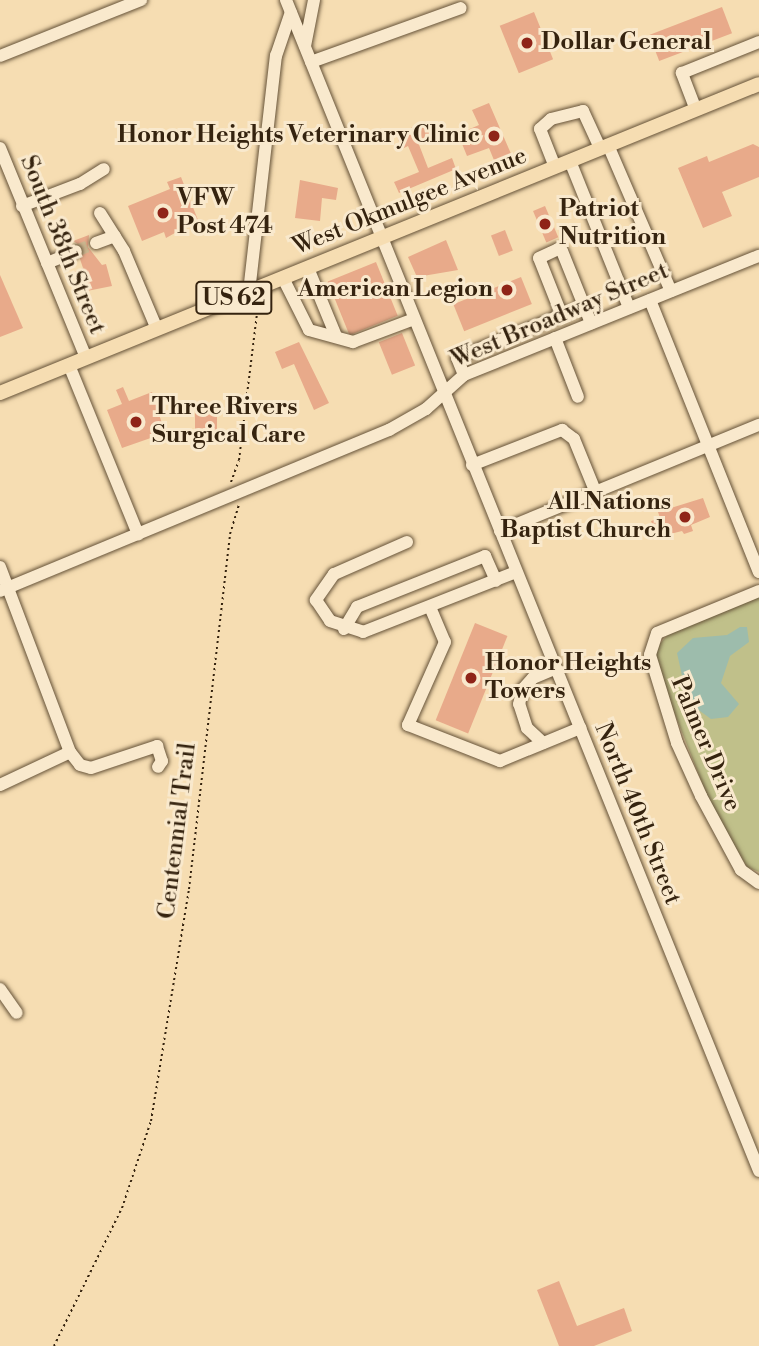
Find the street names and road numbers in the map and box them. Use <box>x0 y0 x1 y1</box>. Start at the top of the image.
street label: West Okmulgee Avenue <box>289 142 531 262</box>
street label: South 38th Street <box>13 151 111 339</box>
street label: West Broadway Street <box>447 257 673 375</box>
road number: US 62 <box>194 278 274 318</box>
street label: Palmer Drive <box>664 672 746 816</box>
street label: North 40th Street <box>587 719 687 909</box>
street label: Centennial Trail <box>153 741 203 921</box>

